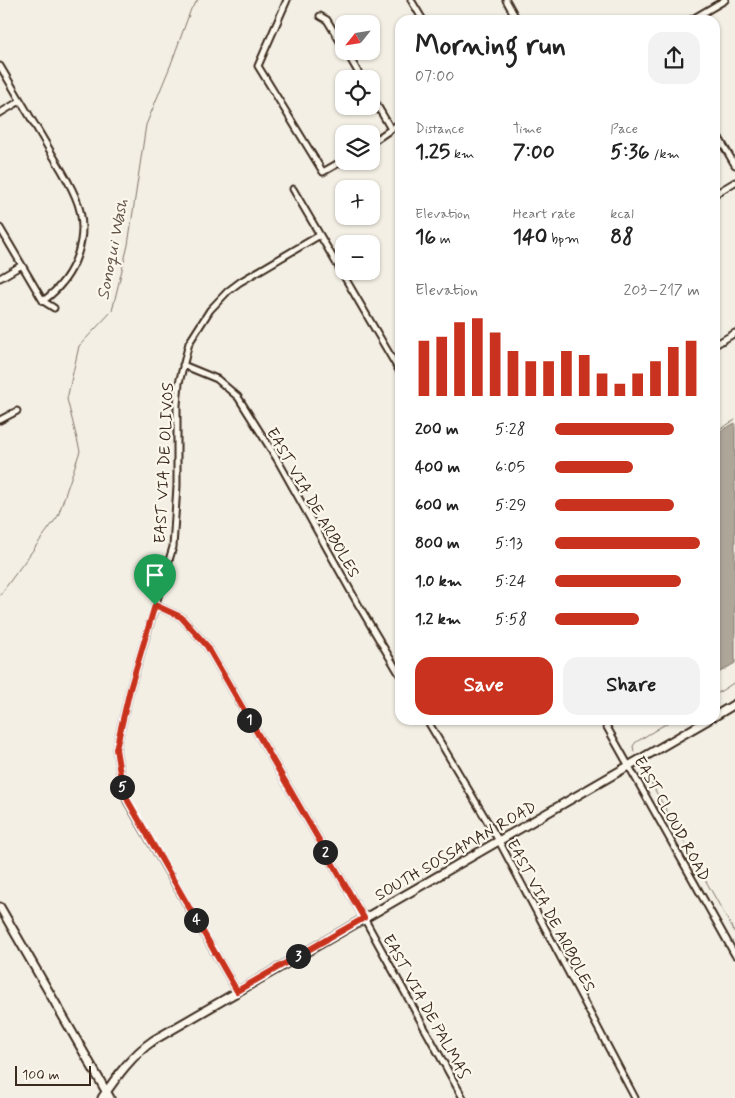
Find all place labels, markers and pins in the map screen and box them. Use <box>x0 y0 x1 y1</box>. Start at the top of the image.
pin <box>134 554 176 605</box>
pin: 1 <box>236 708 262 732</box>
pin: 5 <box>110 774 134 800</box>
pin: 2 <box>312 840 338 864</box>
pin: 4 <box>184 908 208 932</box>
pin: 3 <box>286 944 310 968</box>

